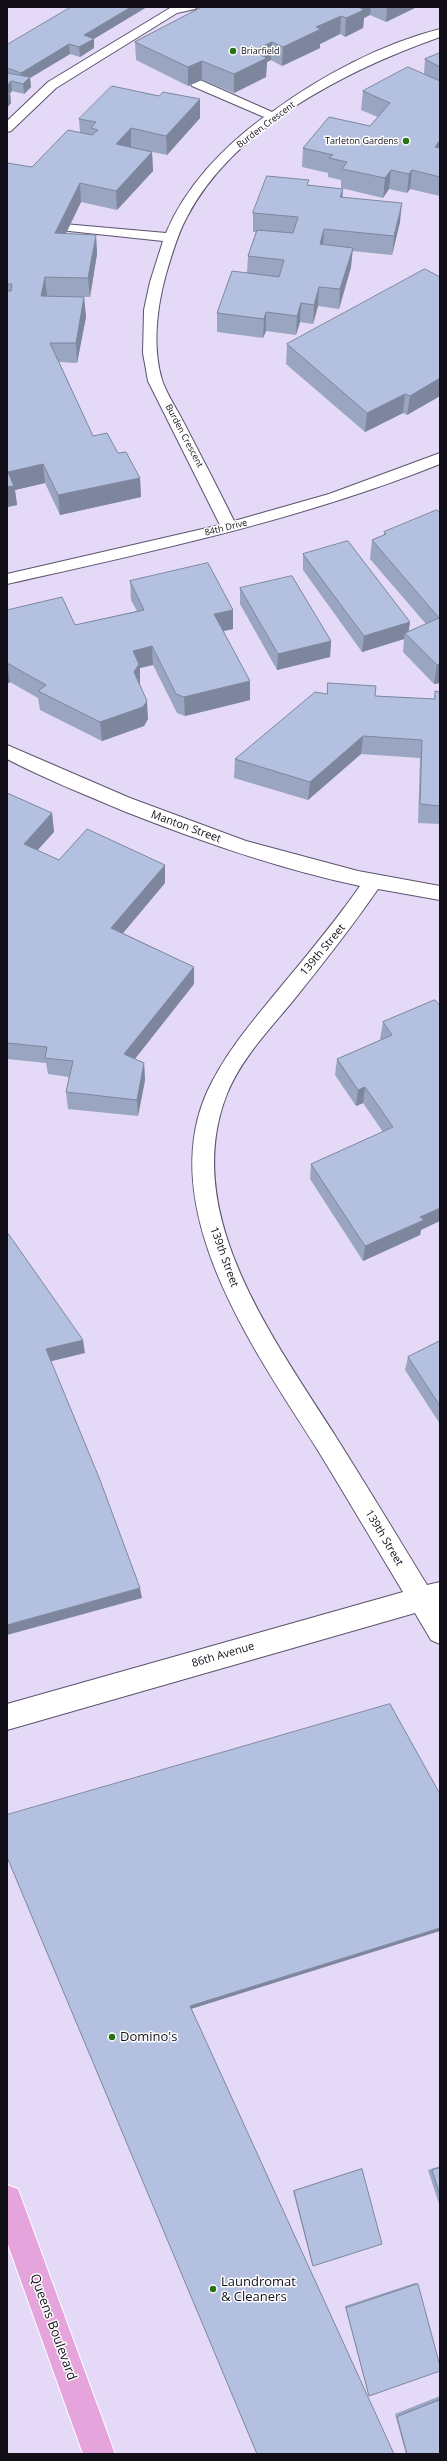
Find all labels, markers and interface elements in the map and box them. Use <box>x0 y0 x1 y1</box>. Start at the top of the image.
marker: Briarfield <box>228 46 238 56</box>
place label: Briarfield <box>241 46 280 56</box>
street label: Burden Crescent <box>235 100 297 150</box>
place label: Tarleton Gardens <box>325 136 398 146</box>
marker: Tarleton Gardens <box>401 136 411 146</box>
street label: Burden Crescent <box>163 402 205 470</box>
street label: 84th Drive <box>204 518 248 538</box>
street label: Manton Street <box>149 808 223 846</box>
street label: 139th Street <box>298 922 348 978</box>
street label: 139th Street <box>207 1225 241 1289</box>
street label: 139th Street <box>362 1508 406 1568</box>
street label: 86th Avenue <box>190 1640 256 1670</box>
place label: Domino's <box>120 2029 177 2045</box>
marker: Domino's <box>107 2032 117 2042</box>
street label: Queens Boulevard <box>27 2272 79 2382</box>
place label: Laundromat & Cleaners <box>221 2274 296 2305</box>
marker: Laundromat & Cleaners <box>208 2284 218 2294</box>

